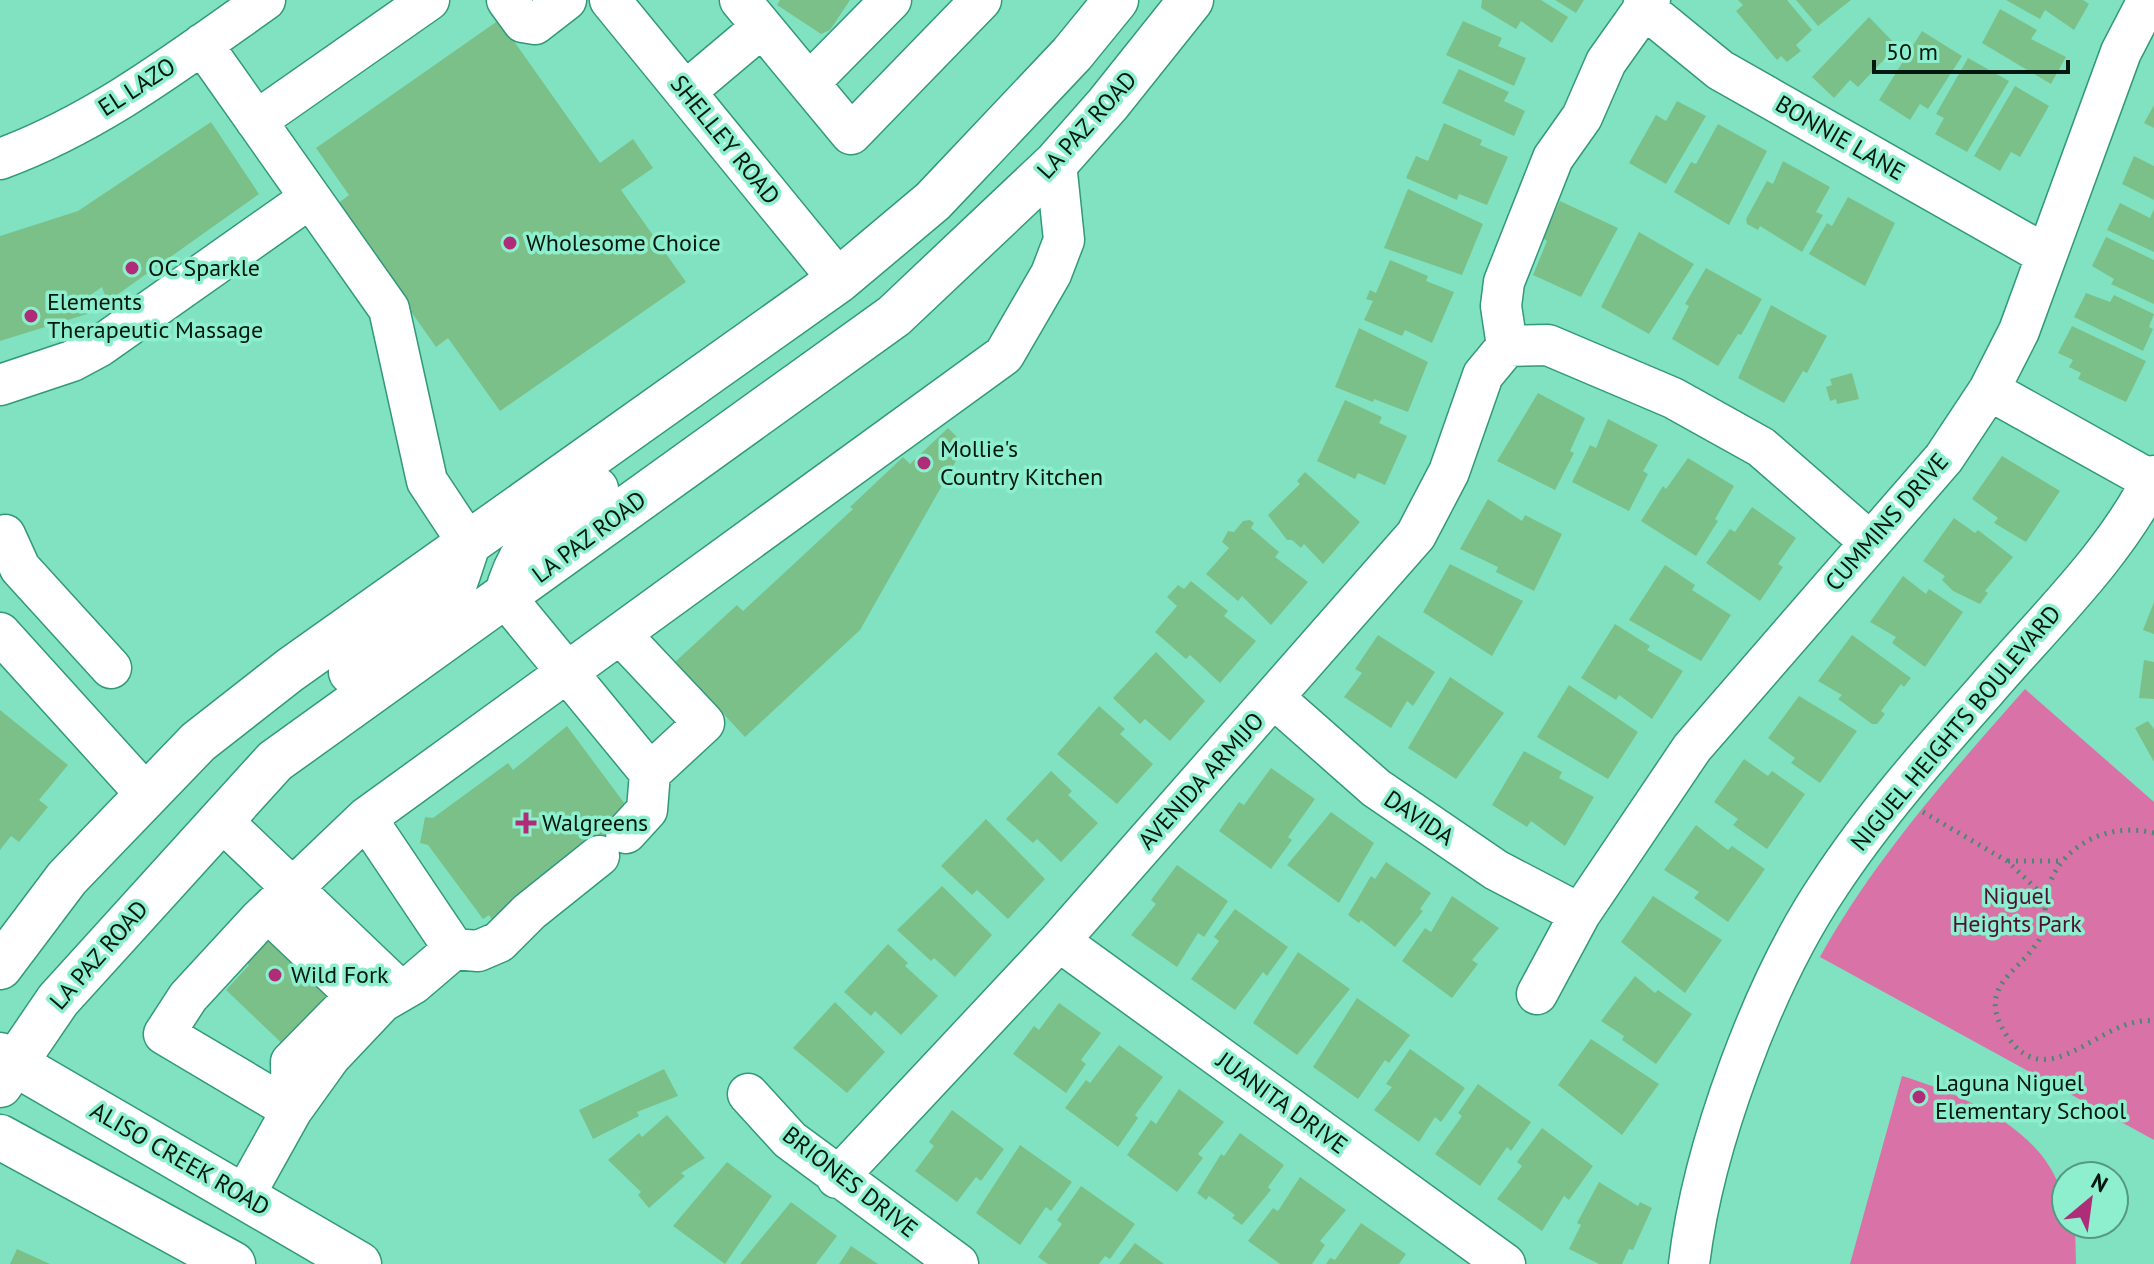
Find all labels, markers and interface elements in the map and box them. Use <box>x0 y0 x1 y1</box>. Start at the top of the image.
scale bar <box>1874 24 2068 74</box>
text: 50 m <box>1886 36 1938 67</box>
street label: EL LAZO <box>92 50 181 123</box>
street label: LA PAZ ROAD <box>1030 64 1143 185</box>
street label: SHELLEY ROAD <box>664 69 787 211</box>
street label: BONNIE LANE <box>1770 88 1911 187</box>
place label: Wholesome Choice <box>526 227 721 258</box>
marker: Wholesome Choice <box>501 234 519 252</box>
place label: OC Sparkle <box>148 252 260 283</box>
marker: OC Sparkle <box>123 259 141 277</box>
place label: Elements Therapeutic Massage <box>47 286 263 345</box>
marker: Elements Therapeutic Massage <box>22 307 40 325</box>
place label: Mollie's Country Kitchen <box>940 433 1103 492</box>
street label: CUMMINS DRIVE <box>1818 446 1955 597</box>
marker: Mollie's Country Kitchen <box>915 454 933 472</box>
street label: LA PAZ ROAD <box>526 484 652 590</box>
street label: NIGUEL HEIGHTS BOULEVARD <box>1844 598 2068 857</box>
street label: AVENIDA ARMIJO <box>1131 706 1270 856</box>
street label: DAVIDA <box>1378 783 1460 852</box>
place label: Walgreens <box>542 807 648 838</box>
marker: Walgreens <box>517 814 535 832</box>
park label: Niguel Heights Park <box>1952 880 2082 939</box>
street label: LA PAZ ROAD <box>43 894 155 1016</box>
place label: Wild Fork <box>291 959 389 990</box>
marker: Wild Fork <box>266 966 284 984</box>
street label: JUANITA DRIVE <box>1210 1044 1354 1161</box>
place label: Laguna Niguel Elementary School <box>1935 1067 2126 1126</box>
marker: Laguna Niguel Elementary School <box>1910 1088 1928 1106</box>
street label: ALISO CREEK ROAD <box>85 1095 275 1222</box>
street label: BRIONES DRIVE <box>776 1119 924 1244</box>
north arrow <box>2050 1160 2130 1240</box>
text: N <box>2087 1167 2113 1198</box>

